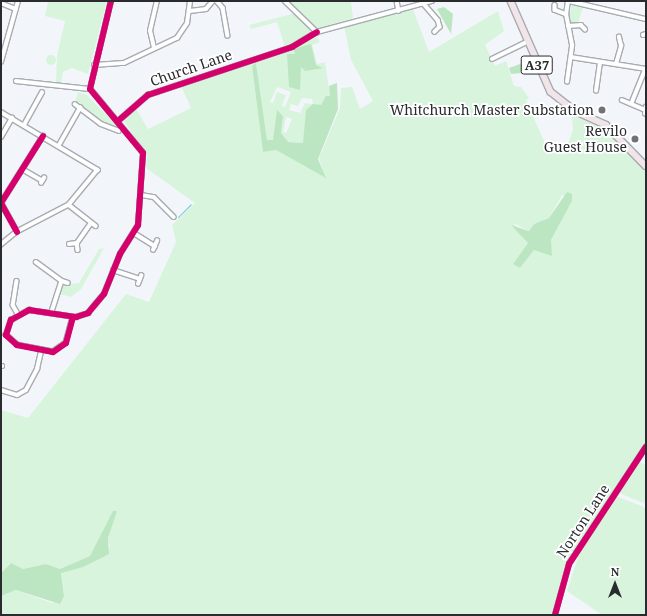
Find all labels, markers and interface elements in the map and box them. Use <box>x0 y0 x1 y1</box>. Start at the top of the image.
street label: Church Lane <box>148 46 234 90</box>
road number: A37 <box>520 54 554 76</box>
place label: Whitchurch Master Substation <box>390 102 594 118</box>
marker: Whitchurch Master Substation <box>597 105 607 115</box>
place label: Revilo Guest House <box>544 123 627 156</box>
marker: Revilo Guest House <box>630 134 640 144</box>
street label: Norton Lane <box>553 481 613 561</box>
north arrow <box>595 564 635 604</box>
text: N <box>611 564 619 579</box>

